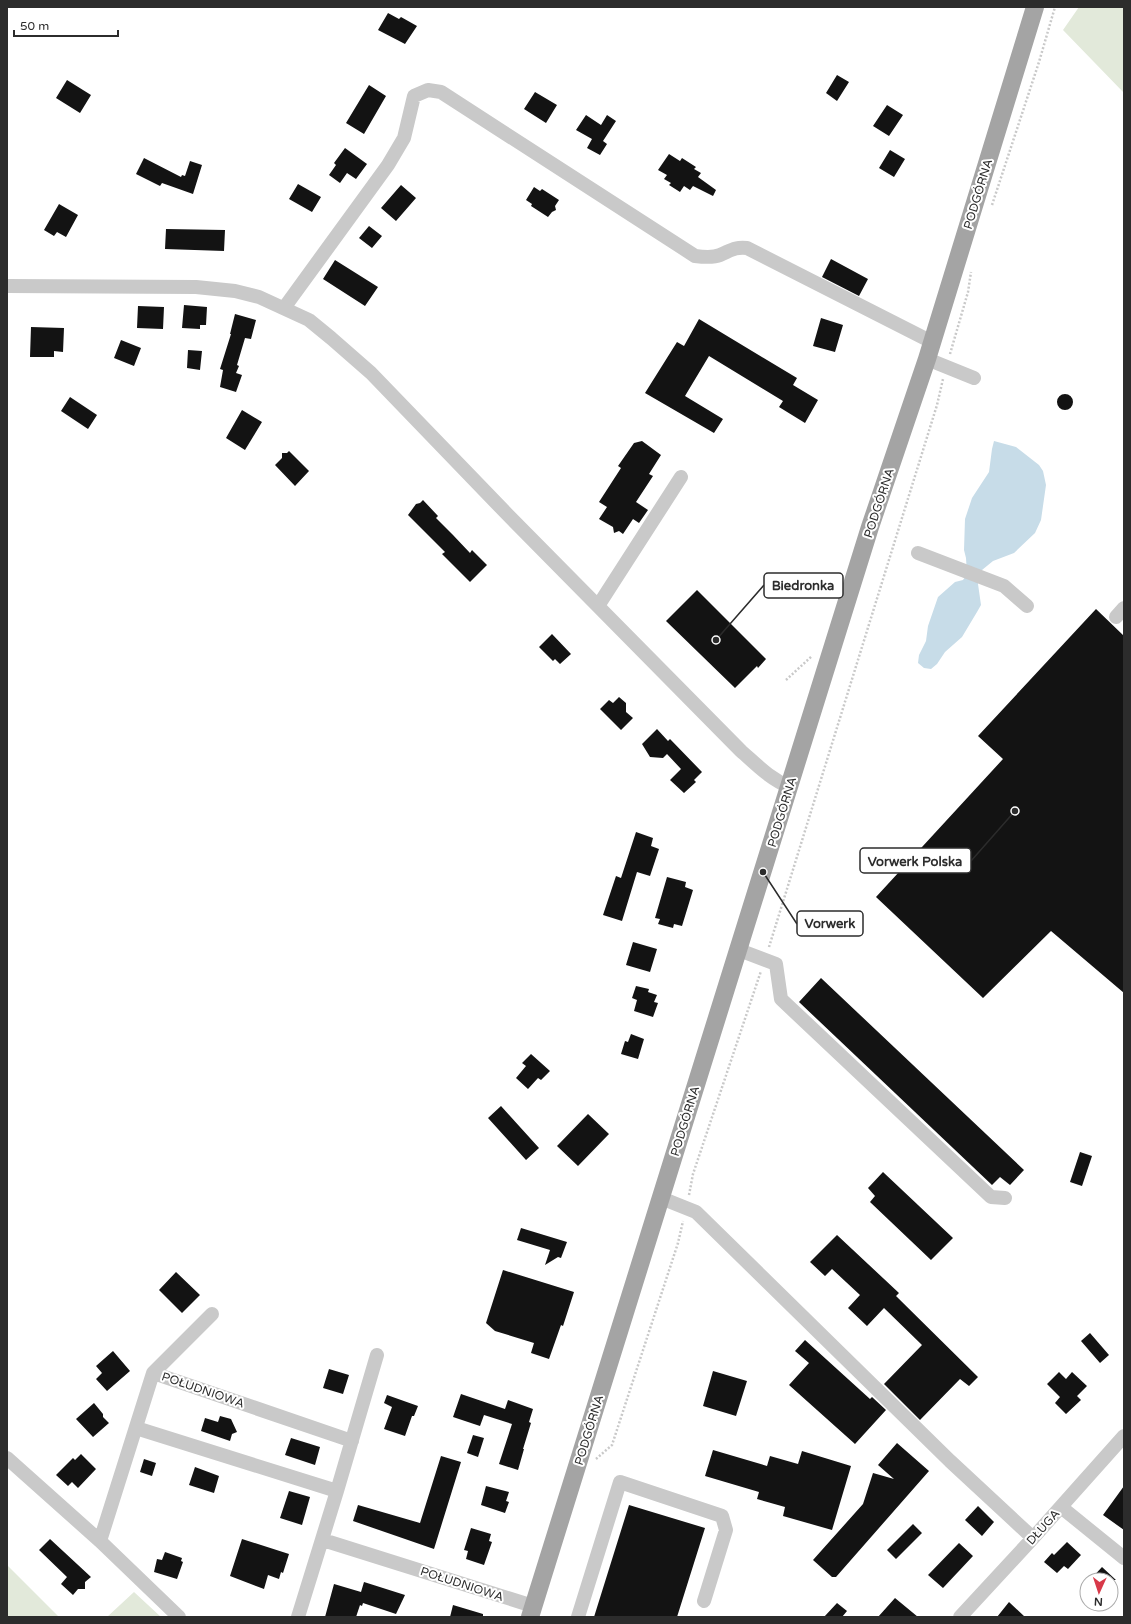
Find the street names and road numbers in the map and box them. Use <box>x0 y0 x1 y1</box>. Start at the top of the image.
street label: PODGÓRNA <box>961 157 995 231</box>
street label: PODGÓRNA <box>861 466 897 540</box>
street label: PODGÓRNA <box>765 775 799 849</box>
street label: PODGÓRNA <box>668 1084 702 1158</box>
street label: POŁUDNIOWA <box>160 1369 246 1411</box>
street label: PODGÓRNA <box>572 1393 606 1467</box>
street label: DŁUGA <box>1023 1506 1063 1548</box>
street label: POŁUDNIOWA <box>419 1564 505 1604</box>

